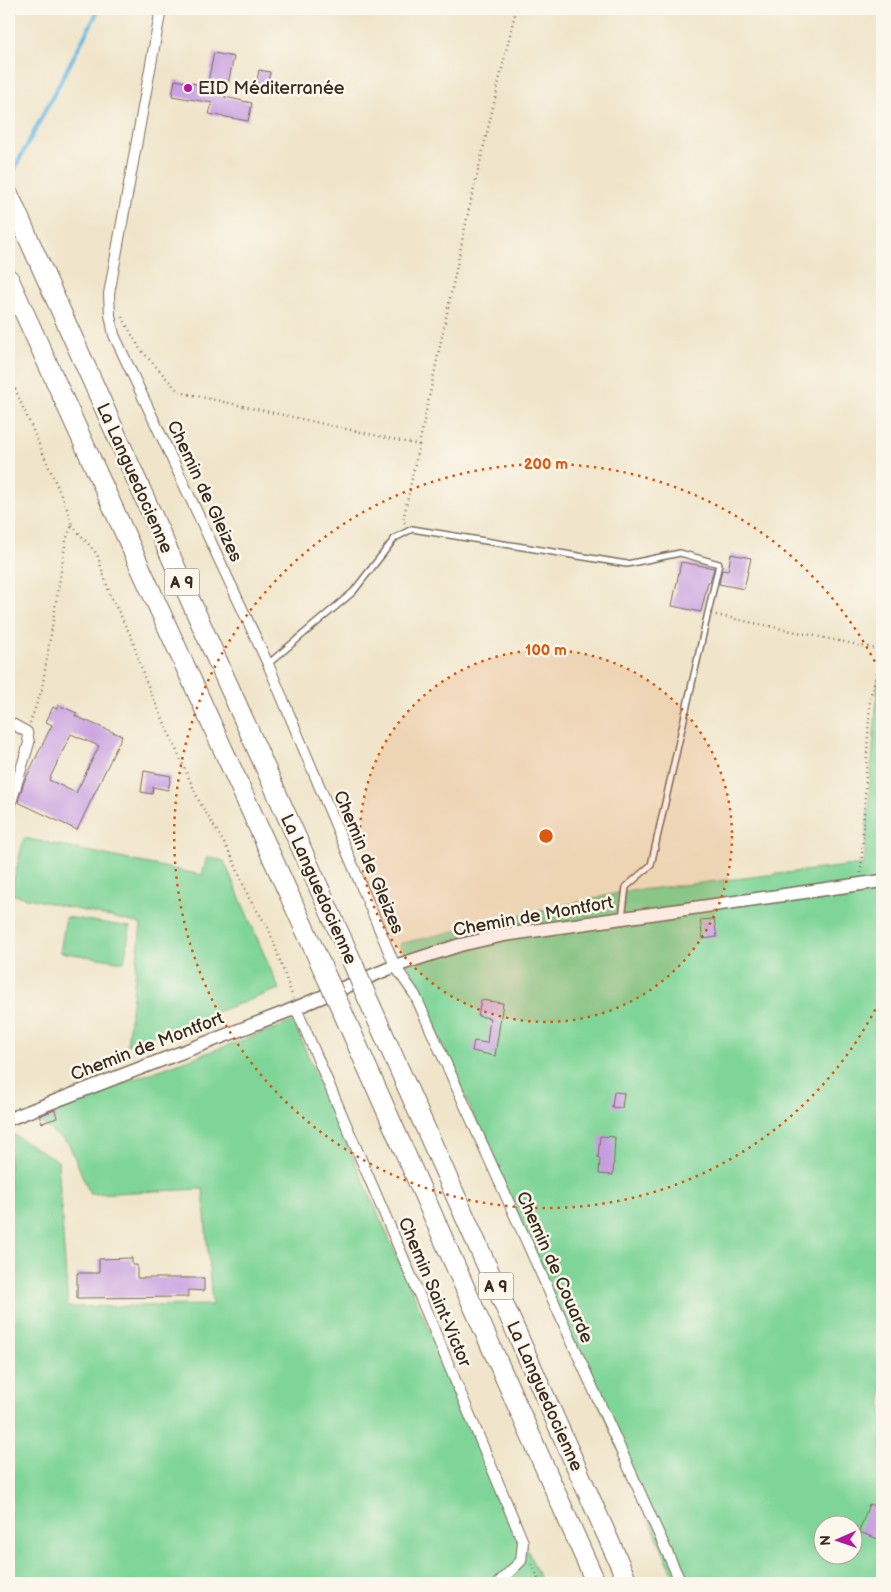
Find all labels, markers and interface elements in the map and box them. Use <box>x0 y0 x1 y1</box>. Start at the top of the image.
place label: EID Méditerranée <box>198 78 345 99</box>
marker: EID Méditerranée <box>182 82 194 94</box>
street label: La Languedocienne <box>92 400 177 557</box>
street label: Chemin de Gleizes <box>163 417 247 565</box>
text: 200 m <box>524 455 568 474</box>
road number: A 9 <box>164 568 200 596</box>
text: 100 m <box>525 641 567 660</box>
street label: Chemin de Gleizes <box>329 787 408 937</box>
street label: La Languedocienne <box>276 811 361 968</box>
centre of rings <box>537 827 555 845</box>
street label: Chemin de Montfort <box>451 892 615 941</box>
street label: Chemin de Montfort <box>68 1007 227 1085</box>
street label: Chemin de Couarde <box>512 1188 598 1346</box>
street label: Chemin Saint-Victor <box>394 1214 476 1371</box>
road number: A 9 <box>478 1272 514 1300</box>
street label: La Languedocienne <box>502 1318 587 1475</box>
north arrow <box>814 1514 864 1564</box>
text: N <box>817 1535 834 1546</box>

